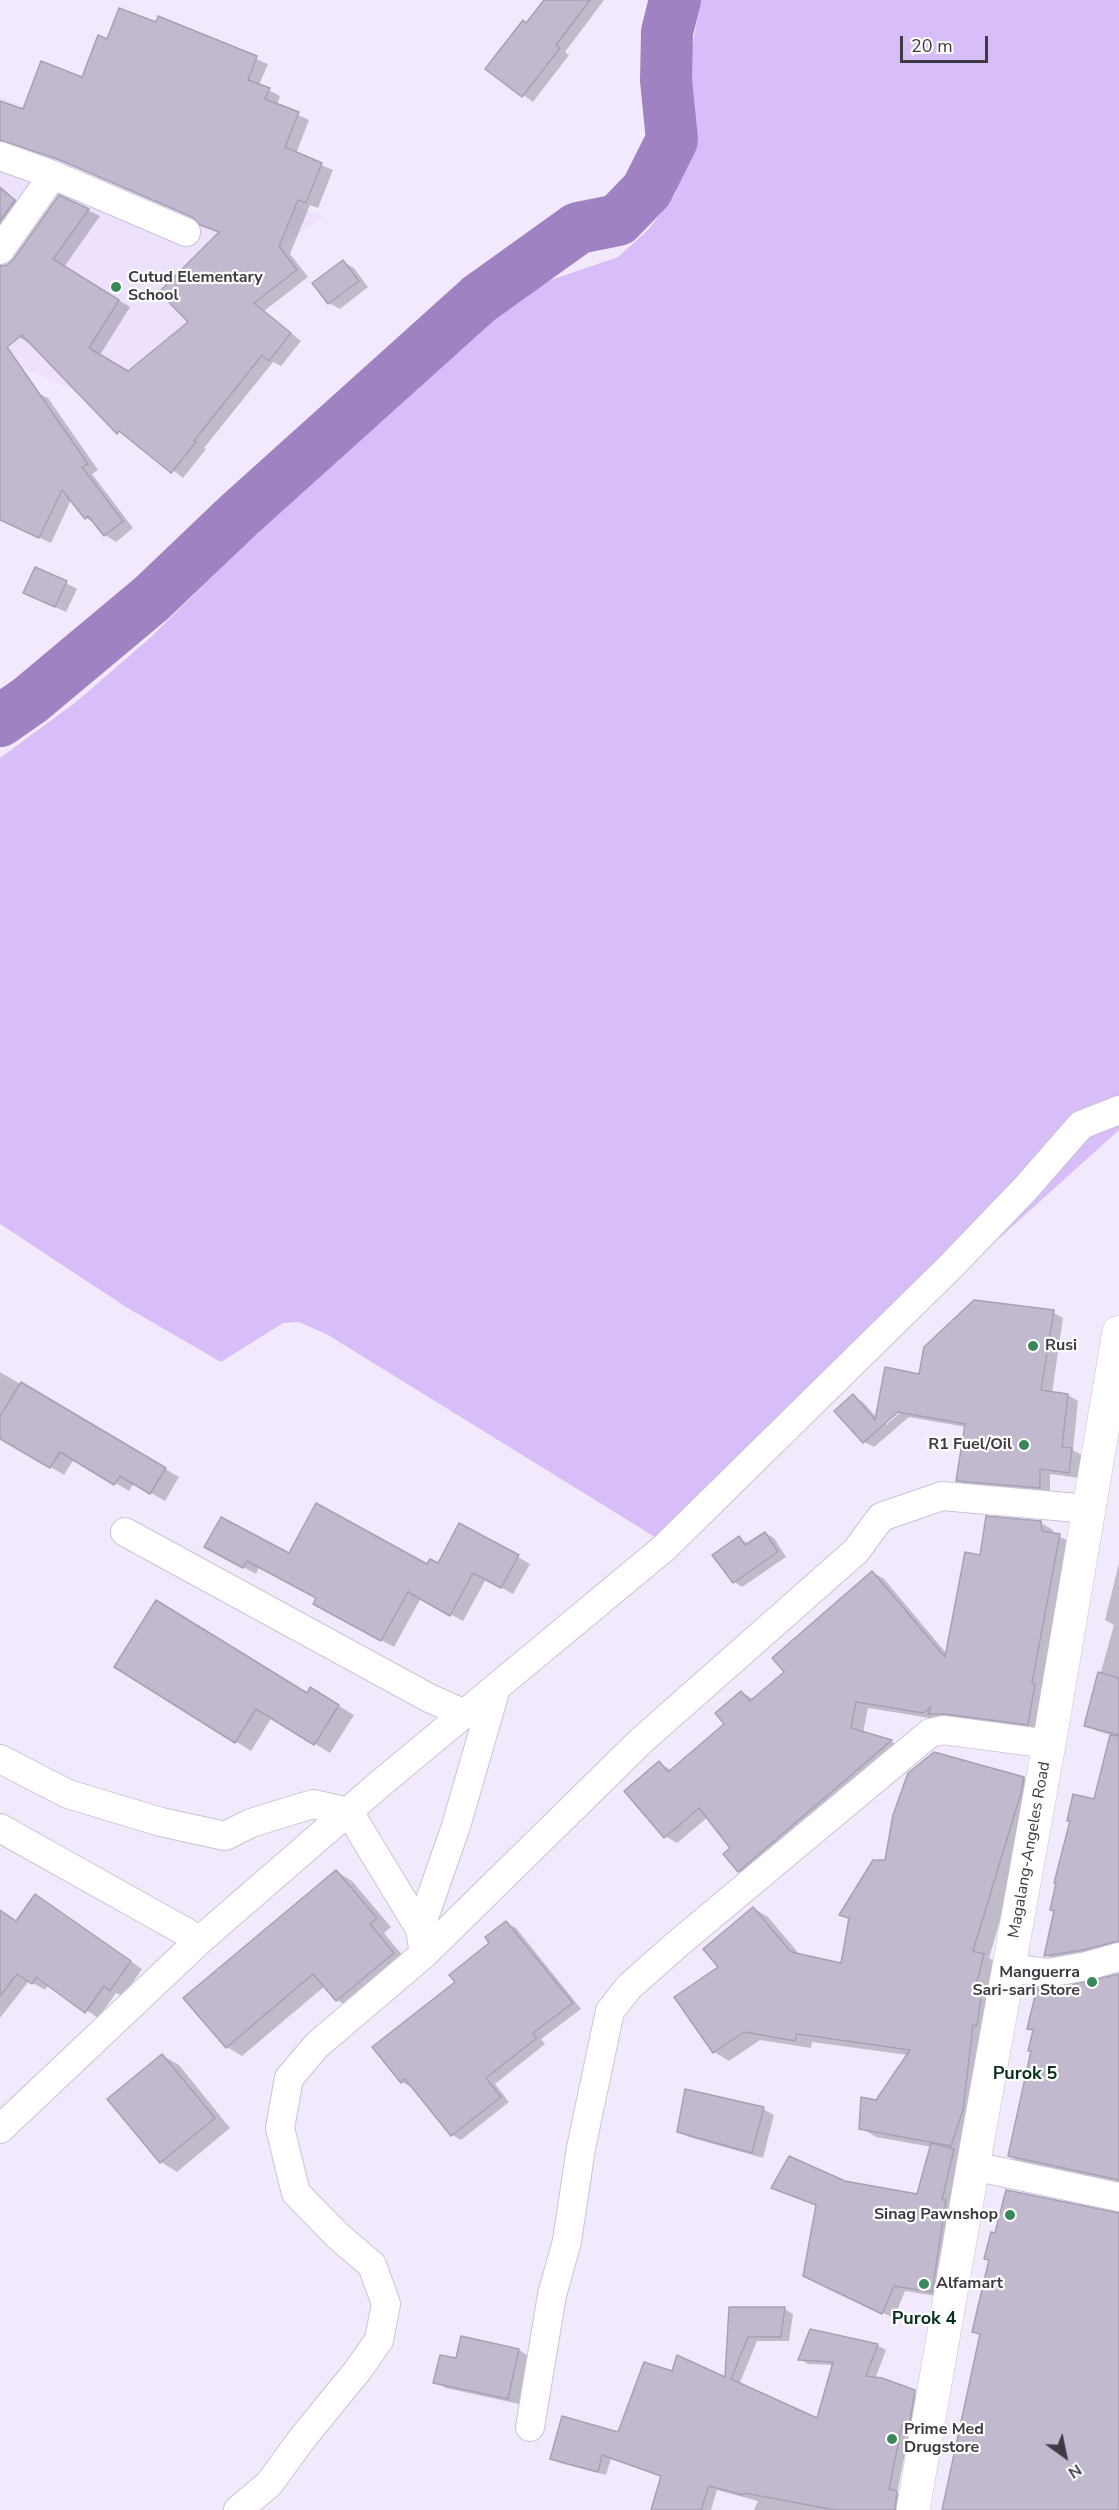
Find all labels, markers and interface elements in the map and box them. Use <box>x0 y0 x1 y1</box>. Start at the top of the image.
scale bar <box>903 24 992 62</box>
text: 20 m <box>911 34 953 58</box>
place label: Cutud Elementary School <box>128 268 263 306</box>
marker: Cutud Elementary School <box>109 280 123 294</box>
place label: Rusi <box>1045 1336 1077 1356</box>
marker: Rusi <box>1026 1339 1040 1353</box>
place label: R1 Fuel/Oil <box>928 1435 1012 1455</box>
marker: R1 Fuel/Oil <box>1017 1438 1031 1452</box>
street label: Magalang-Angeles Road <box>1005 1760 1055 1940</box>
place label: Manguerra Sari-sari Store <box>972 1963 1080 2001</box>
marker: Manguerra Sari-sari Store <box>1085 1975 1099 1989</box>
district label: Purok 5 <box>993 2064 1057 2086</box>
place label: Sinag Pawnshop <box>874 2205 998 2225</box>
marker: Sinag Pawnshop <box>1003 2208 1017 2222</box>
place label: Alfamart <box>936 2274 1003 2294</box>
marker: Alfamart <box>917 2277 931 2291</box>
district label: Purok 4 <box>892 2309 956 2331</box>
place label: Prime Med Drugstore <box>904 2420 984 2458</box>
north arrow <box>1035 2426 1095 2486</box>
marker: Prime Med Drugstore <box>885 2432 899 2446</box>
text: N <box>1064 2459 1086 2484</box>

